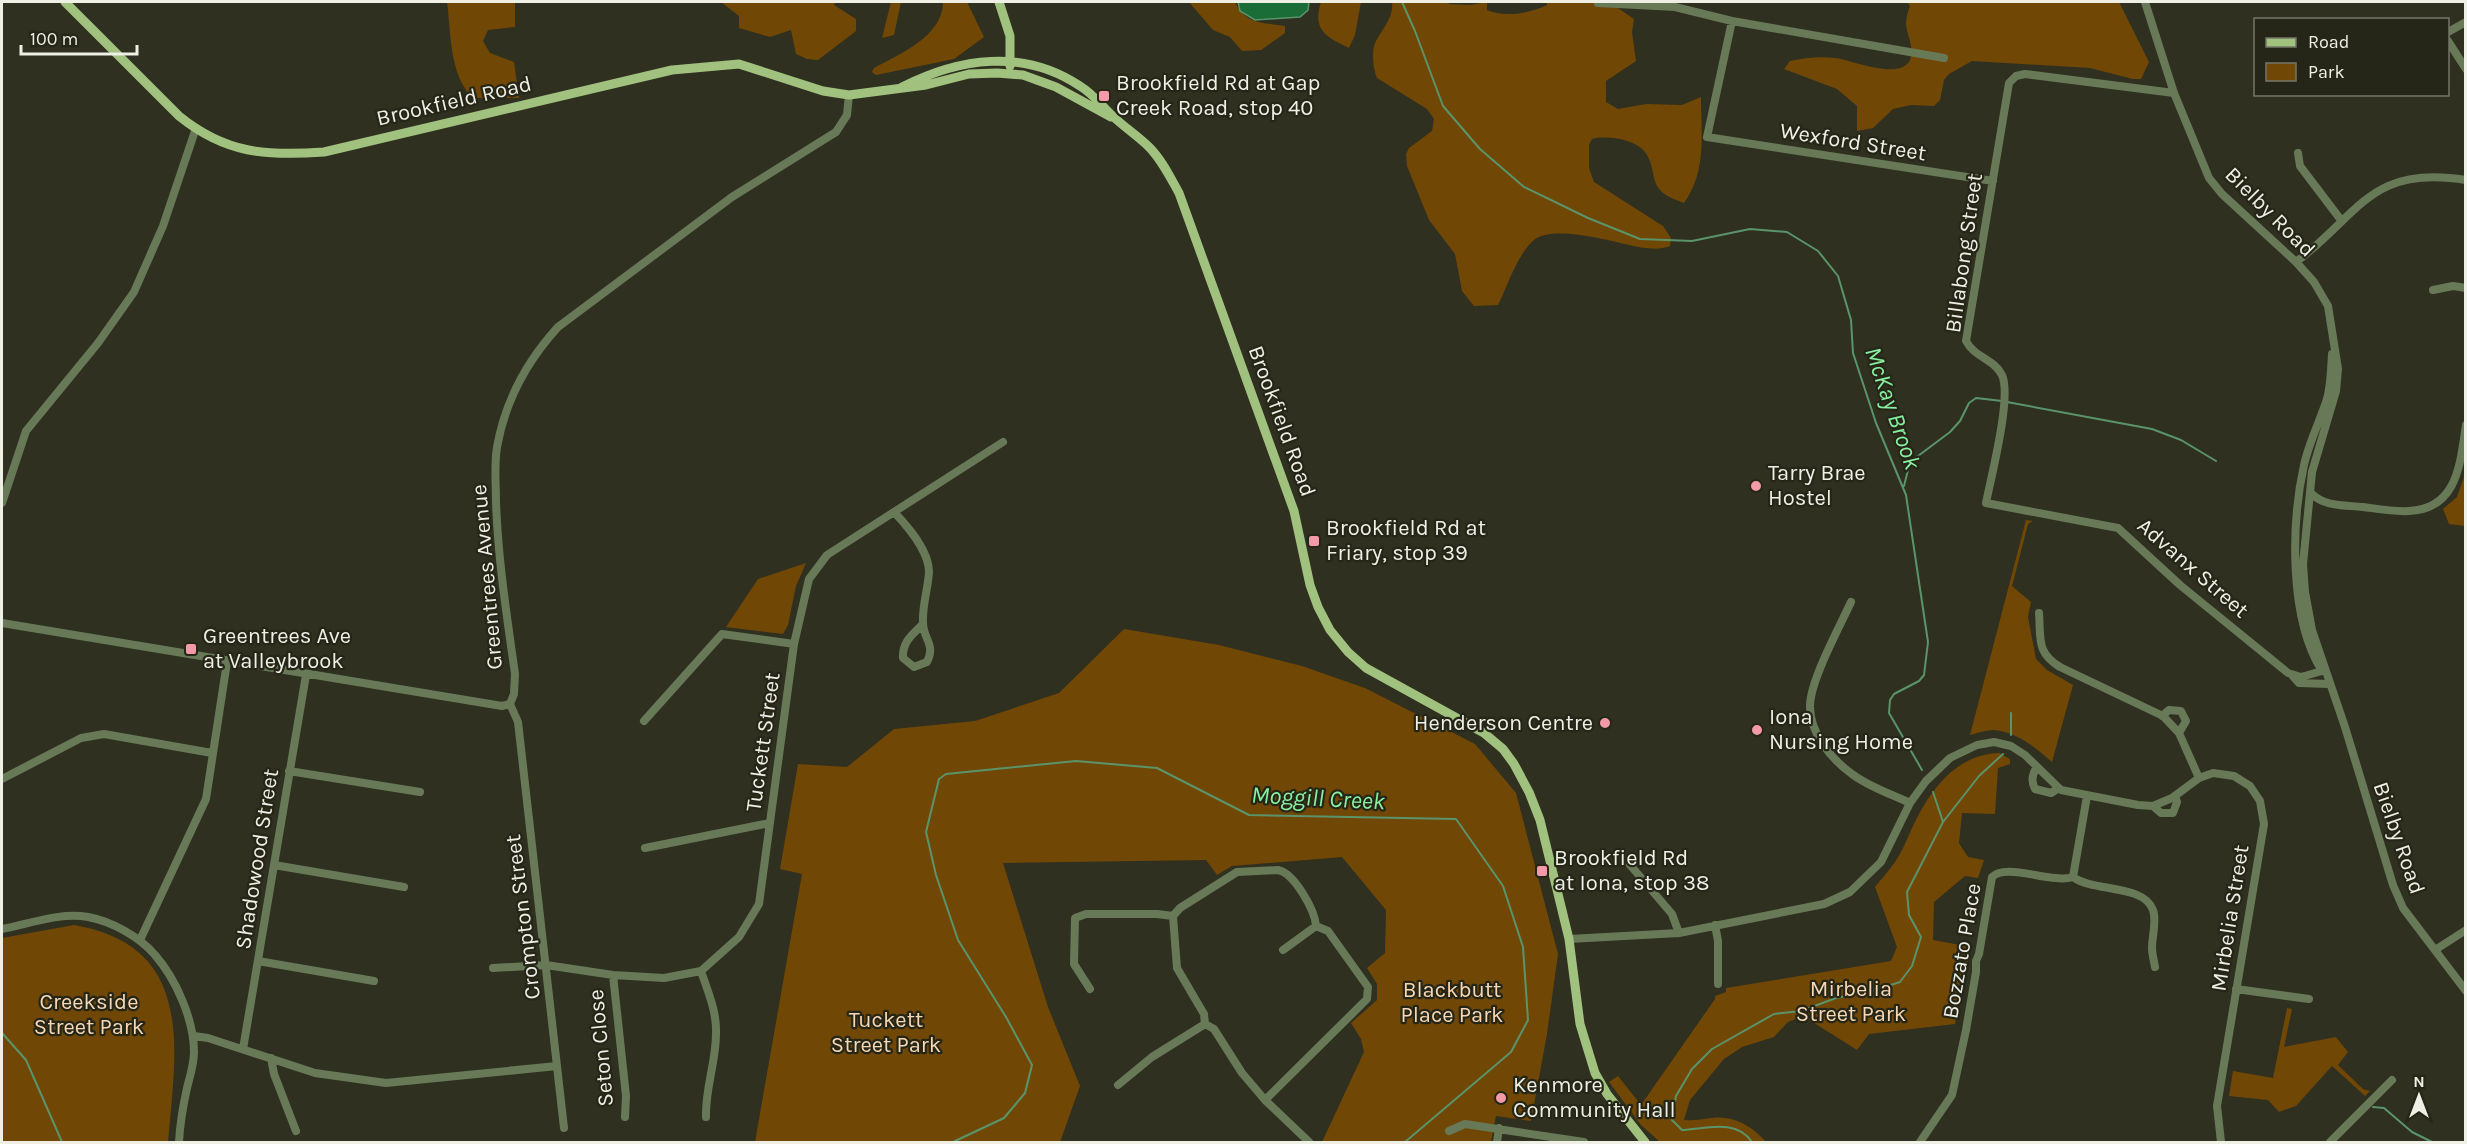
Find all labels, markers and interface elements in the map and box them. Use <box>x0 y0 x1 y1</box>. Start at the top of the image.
scale bar <box>21 18 136 56</box>
legend <box>2254 18 2449 96</box>
text: 100 m <box>30 28 78 50</box>
text: Road <box>2308 31 2349 53</box>
text: Park <box>2308 61 2345 83</box>
place label: Brookfield Rd at Gap Creek Road, stop 40 <box>1116 70 1320 121</box>
street label: Brookfield Road <box>374 71 534 131</box>
marker: Brookfield Rd at Gap Creek Road, stop 40 <box>1097 89 1111 103</box>
street label: Wexford Street <box>1778 118 1928 166</box>
street label: Bielby Road <box>2219 161 2321 263</box>
street label: Billabong Street <box>1940 171 1988 335</box>
street label: Brookfield Road <box>1243 342 1321 500</box>
water label: McKay Brook <box>1859 343 1927 474</box>
place label: Tarry Brae Hostel <box>1768 460 1866 511</box>
marker: Tarry Brae Hostel <box>1749 479 1763 493</box>
street label: Greentrees Avenue <box>466 483 508 671</box>
street label: Advanx Street <box>2132 513 2254 623</box>
place label: Brookfield Rd at Friary, stop 39 <box>1326 515 1486 566</box>
marker: Brookfield Rd at Friary, stop 39 <box>1307 534 1321 548</box>
place label: Greentrees Ave at Valleybrook <box>203 623 351 674</box>
marker: Greentrees Ave at Valleybrook <box>184 642 198 656</box>
street label: Tuckett Street <box>740 671 786 813</box>
place label: Iona Nursing Home <box>1769 704 1913 755</box>
place label: Henderson Centre <box>1414 710 1593 736</box>
marker: Henderson Centre <box>1598 716 1612 730</box>
marker: Iona Nursing Home <box>1750 723 1764 737</box>
street label: Shadowood Street <box>230 767 284 951</box>
street label: Bielby Road <box>2368 779 2430 897</box>
water label: Moggill Creek <box>1250 781 1386 816</box>
street label: Crompton Street <box>500 833 546 1001</box>
street label: Mirbelia Street <box>2206 843 2254 993</box>
place label: Brookfield Rd at Iona, stop 38 <box>1554 845 1709 896</box>
marker: Brookfield Rd at Iona, stop 38 <box>1535 864 1549 878</box>
street label: Bozzato Place <box>1937 881 1987 1021</box>
park label: Mirbelia Street Park <box>1796 976 1906 1027</box>
park label: Blackbutt Place Park <box>1401 977 1503 1028</box>
street label: Seton Close <box>583 988 619 1108</box>
park label: Creekside Street Park <box>34 989 144 1040</box>
park label: Tuckett Street Park <box>831 1007 941 1058</box>
north arrow <box>2389 1066 2449 1126</box>
place label: Kenmore Community Hall <box>1513 1072 1676 1123</box>
text: N <box>2413 1072 2425 1091</box>
marker: Kenmore Community Hall <box>1494 1091 1508 1105</box>

